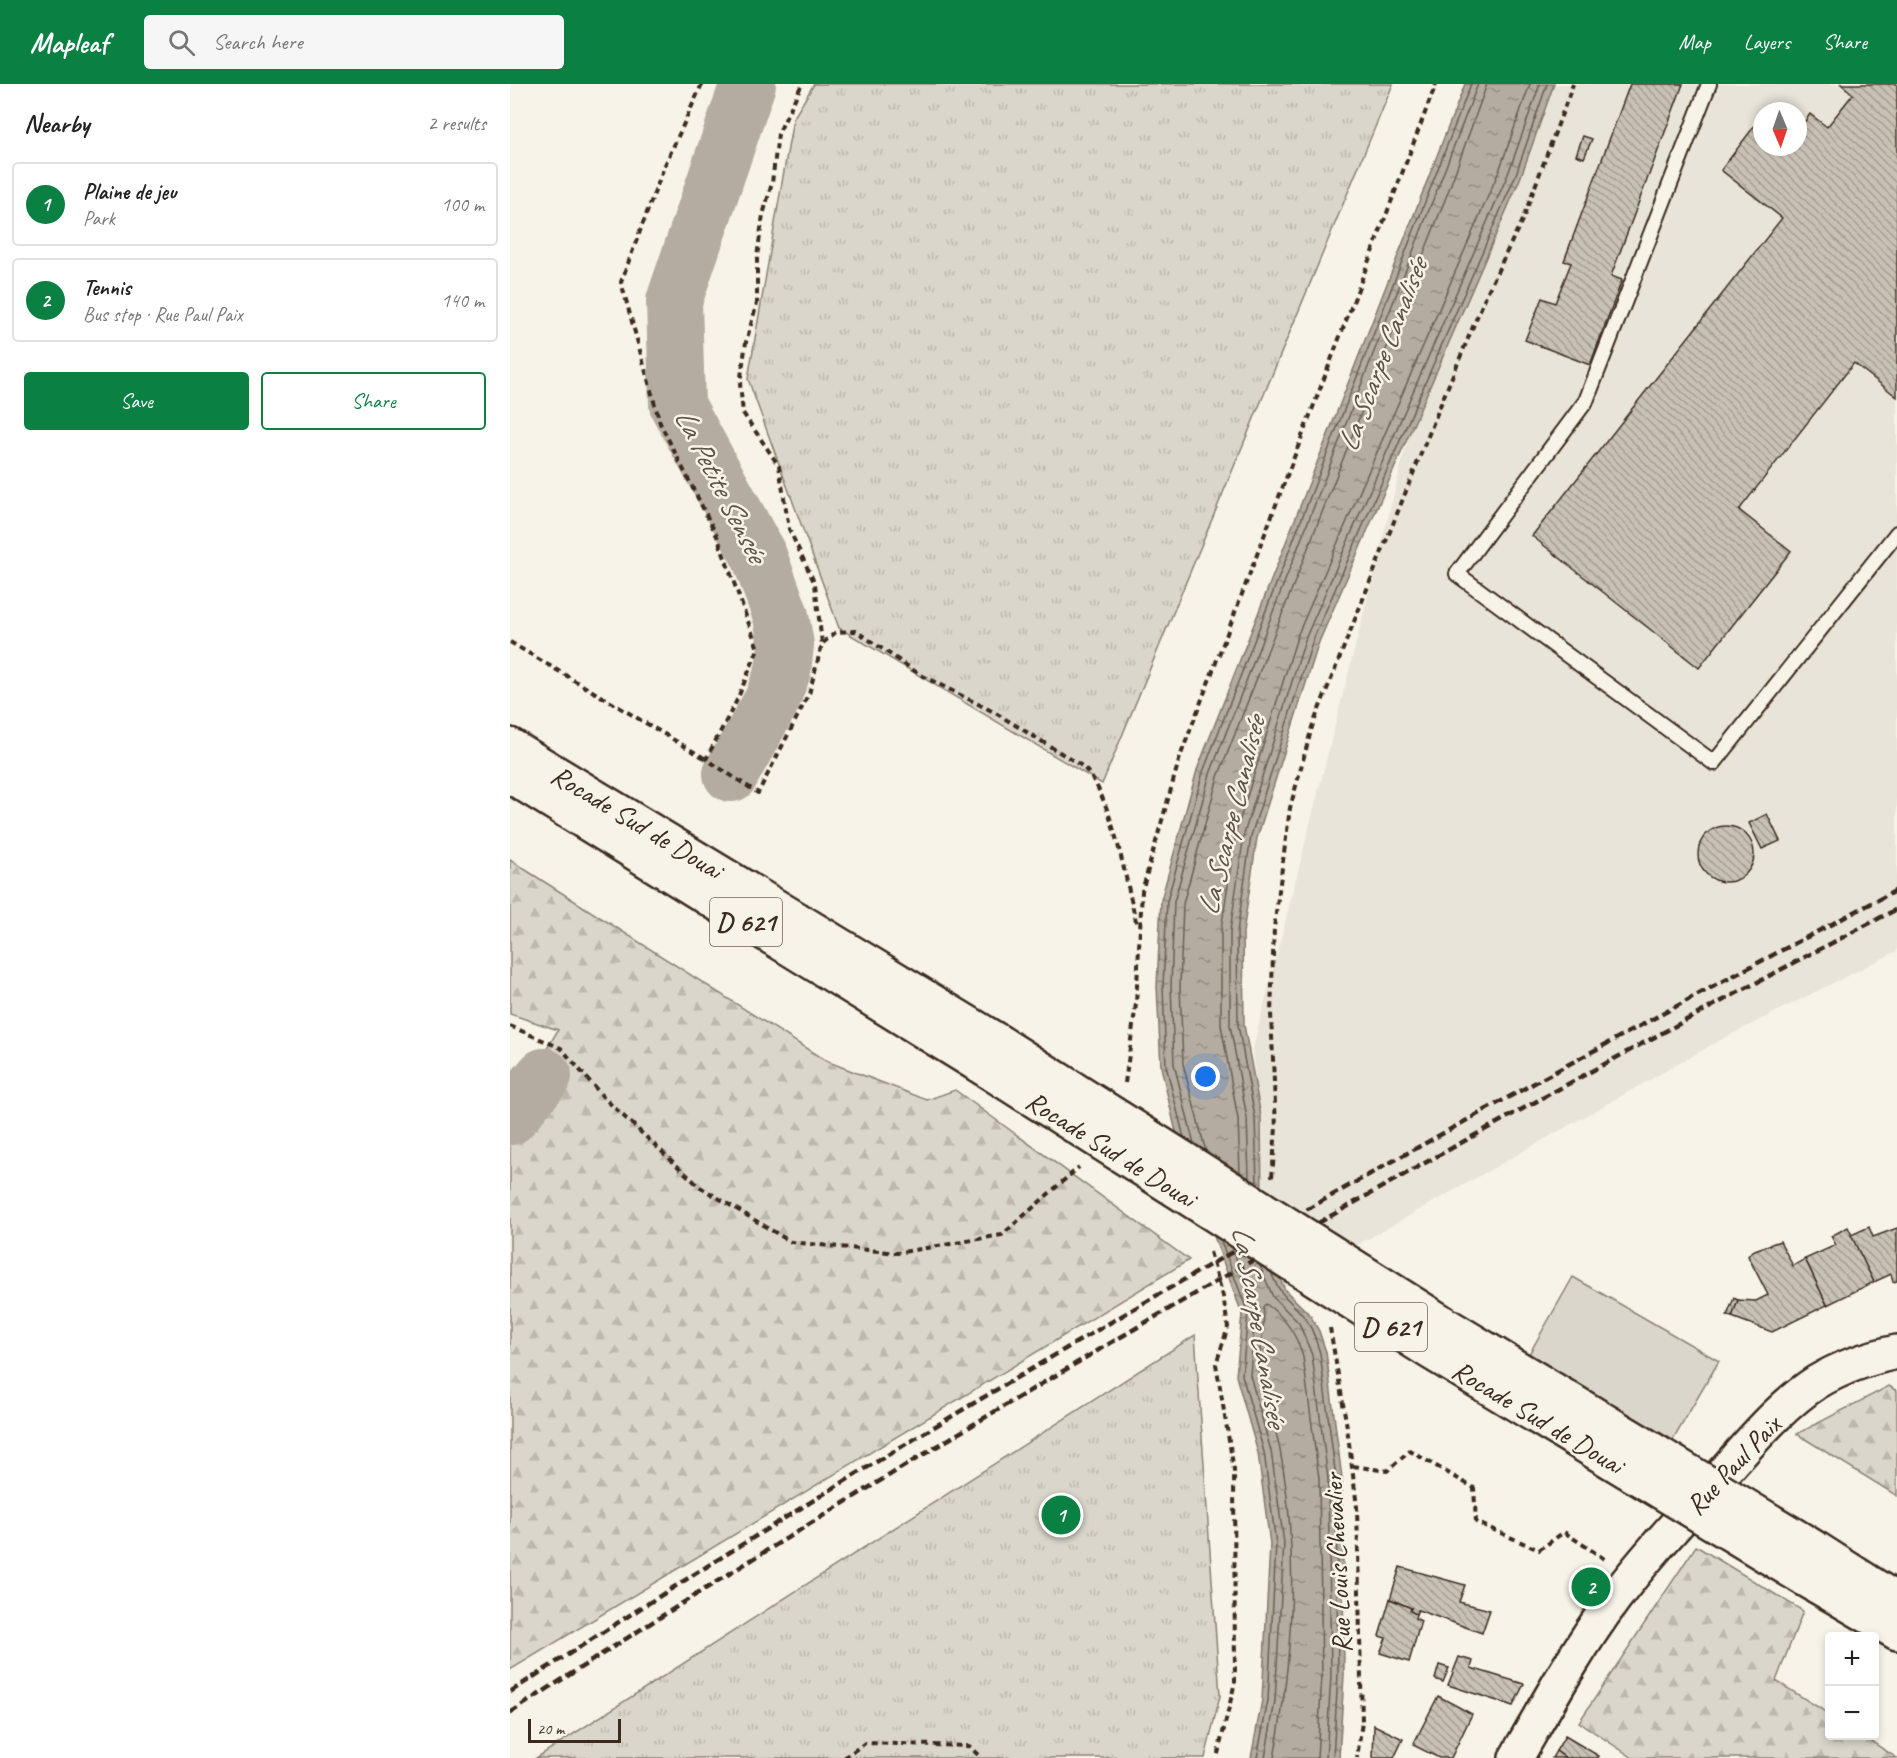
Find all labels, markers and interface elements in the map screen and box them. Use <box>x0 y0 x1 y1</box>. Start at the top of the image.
search box <box>144 15 564 69</box>
text: Mapleaf <box>30 25 108 60</box>
icon: search <box>165 26 198 59</box>
text: Search here <box>213 28 303 56</box>
text: Map <box>1678 29 1711 55</box>
text: Layers <box>1744 29 1790 55</box>
text: Share <box>1823 29 1867 55</box>
north arrow <box>1753 102 1807 156</box>
text: Nearby <box>24 107 89 140</box>
text: 2 results <box>427 111 486 136</box>
text: Plaine de jeu <box>83 178 176 206</box>
text: 1 <box>41 192 50 217</box>
text: 100 m <box>441 192 484 217</box>
text: Park <box>83 206 115 231</box>
water label: La Scarpe Canalisée <box>1328 250 1438 456</box>
text: Tennis <box>83 274 131 302</box>
text: 2 <box>41 288 50 313</box>
text: 140 m <box>441 288 484 313</box>
text: Bus stop · Rue Paul Paix <box>83 302 243 327</box>
button: Save <box>24 372 249 430</box>
button: Share <box>261 372 486 430</box>
water label: La Petite Sensée <box>666 402 778 572</box>
water label: La Scarpe Canalisée <box>1188 709 1275 919</box>
street label: Rocade Sud de Douai <box>545 757 732 889</box>
road number: D 621 <box>710 898 782 946</box>
your location <box>1191 1062 1220 1091</box>
street label: Rocade Sud de Douai <box>1020 1083 1206 1217</box>
water label: La Scarpe Canalisée <box>1224 1223 1297 1433</box>
road number: D 621 <box>1355 1303 1427 1351</box>
street label: Rocade Sud de Douai <box>1446 1352 1633 1484</box>
street label: Rue Paul Paix <box>1678 1406 1790 1522</box>
street label: Rue Louis Chevalier <box>1315 1470 1359 1654</box>
pin: 1 <box>1042 1492 1080 1538</box>
pin: 2 <box>1572 1564 1610 1610</box>
map controls <box>1825 1632 1879 1740</box>
button: + <box>1825 1632 1879 1686</box>
button: − <box>1825 1686 1879 1740</box>
scale bar <box>528 1716 621 1744</box>
text: 20 m <box>537 1719 564 1739</box>

